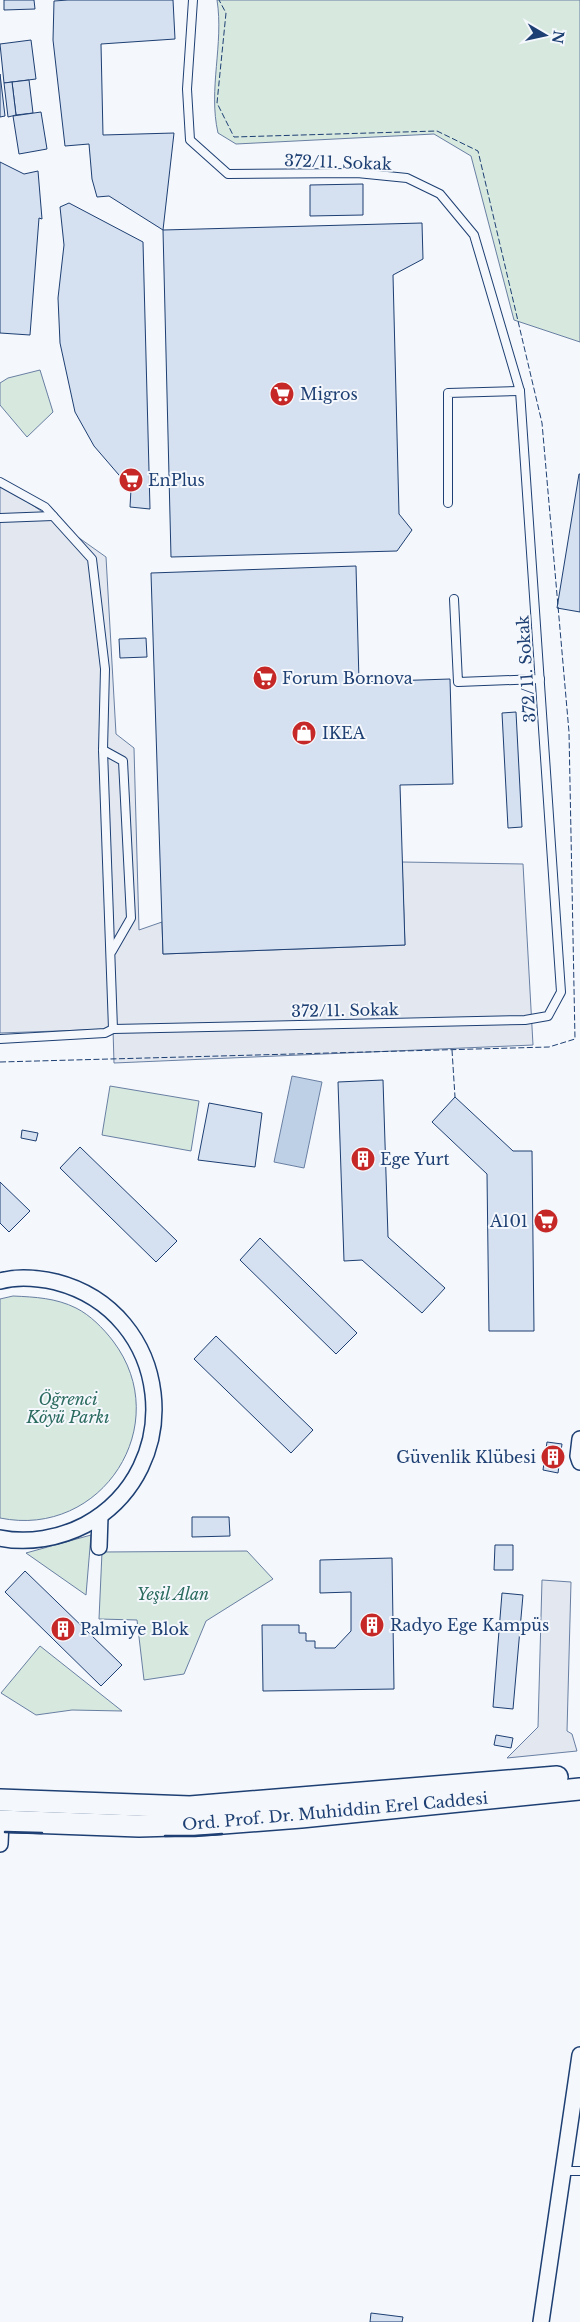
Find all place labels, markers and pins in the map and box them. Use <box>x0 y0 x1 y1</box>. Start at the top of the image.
supermarket icon: Migros <box>269 381 295 407</box>
place label: Migros <box>300 384 358 404</box>
supermarket icon: EnPlus <box>118 467 144 493</box>
place label: EnPlus <box>148 470 205 490</box>
supermarket icon: Forum Bornova <box>252 665 278 691</box>
place label: Forum Bornova <box>282 668 413 688</box>
shop icon: IKEA <box>291 720 317 746</box>
place label: IKEA <box>322 723 366 743</box>
building icon: Ege Yurt <box>350 1146 376 1172</box>
place label: Ege Yurt <box>380 1149 450 1169</box>
supermarket icon: A101 <box>533 1208 559 1234</box>
place label: A101 <box>489 1211 528 1231</box>
building icon: Güvenlik Klübesi <box>540 1444 566 1470</box>
place label: Güvenlik Klübesi <box>396 1447 537 1467</box>
building icon: Radyo Ege Kampüs <box>359 1612 385 1638</box>
place label: Radyo Ege Kampüs <box>390 1615 549 1635</box>
building icon: Palmiye Blok <box>50 1616 76 1642</box>
place label: Palmiye Blok <box>80 1619 189 1639</box>

